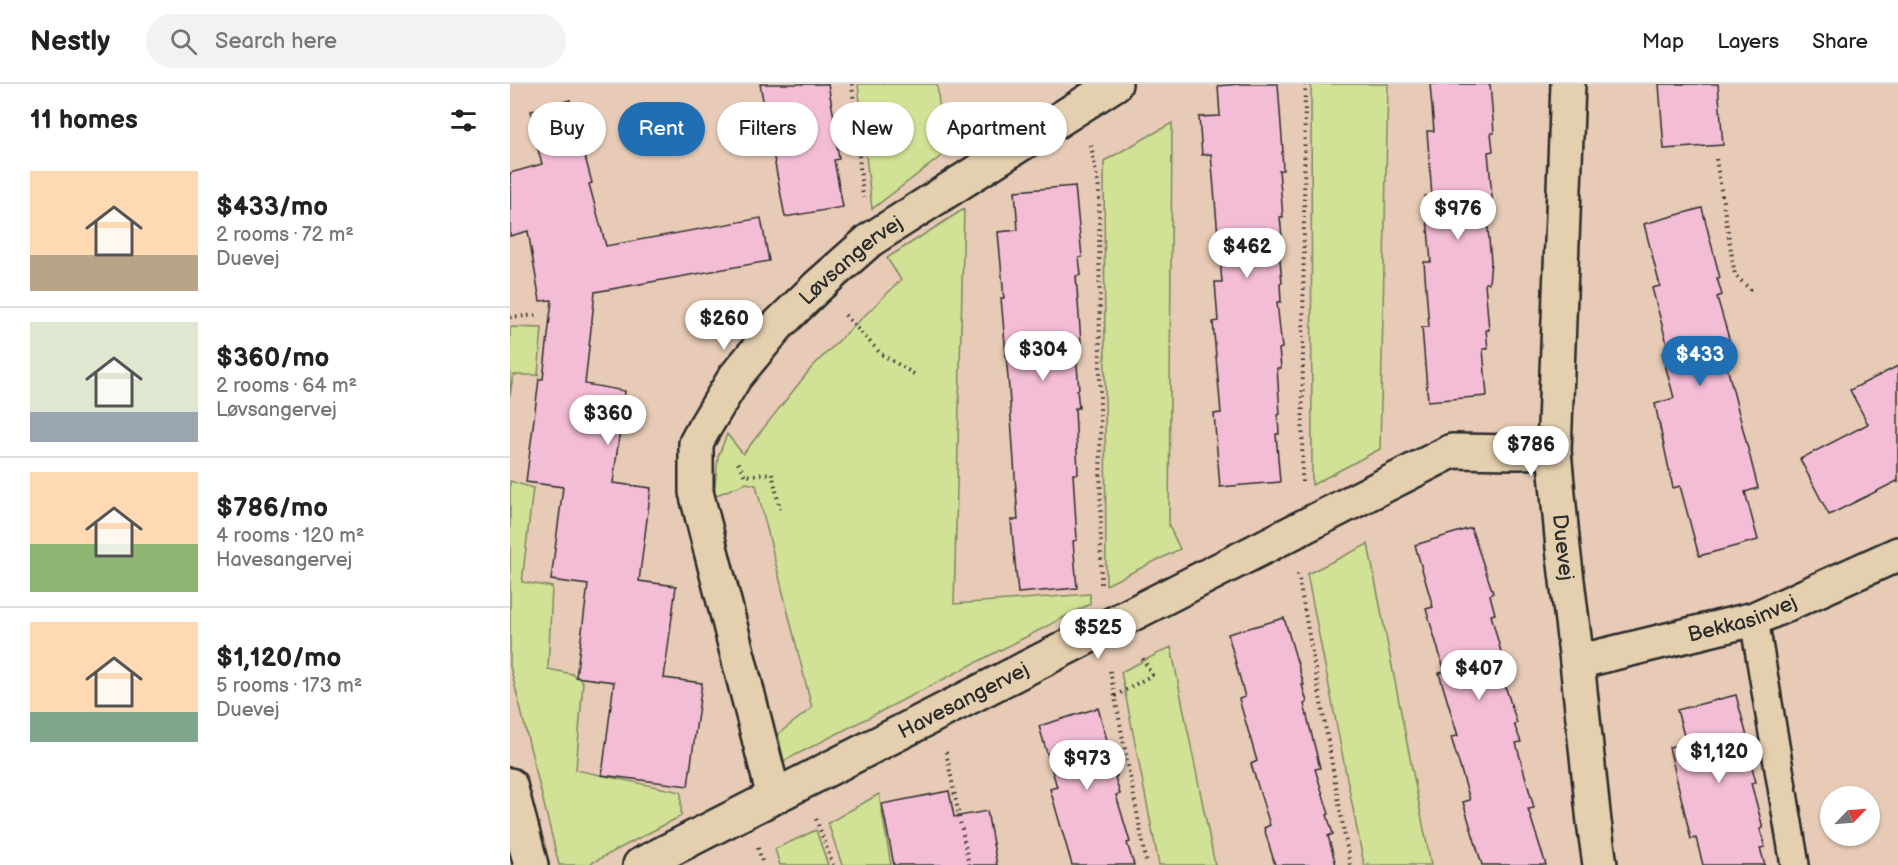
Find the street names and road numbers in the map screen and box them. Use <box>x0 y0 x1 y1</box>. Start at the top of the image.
street label: Løvsangervej <box>794 210 907 310</box>
street label: Duevej <box>1547 513 1579 582</box>
street label: Bekkasinvej <box>1685 589 1801 647</box>
street label: Havesangervej <box>894 656 1033 744</box>

